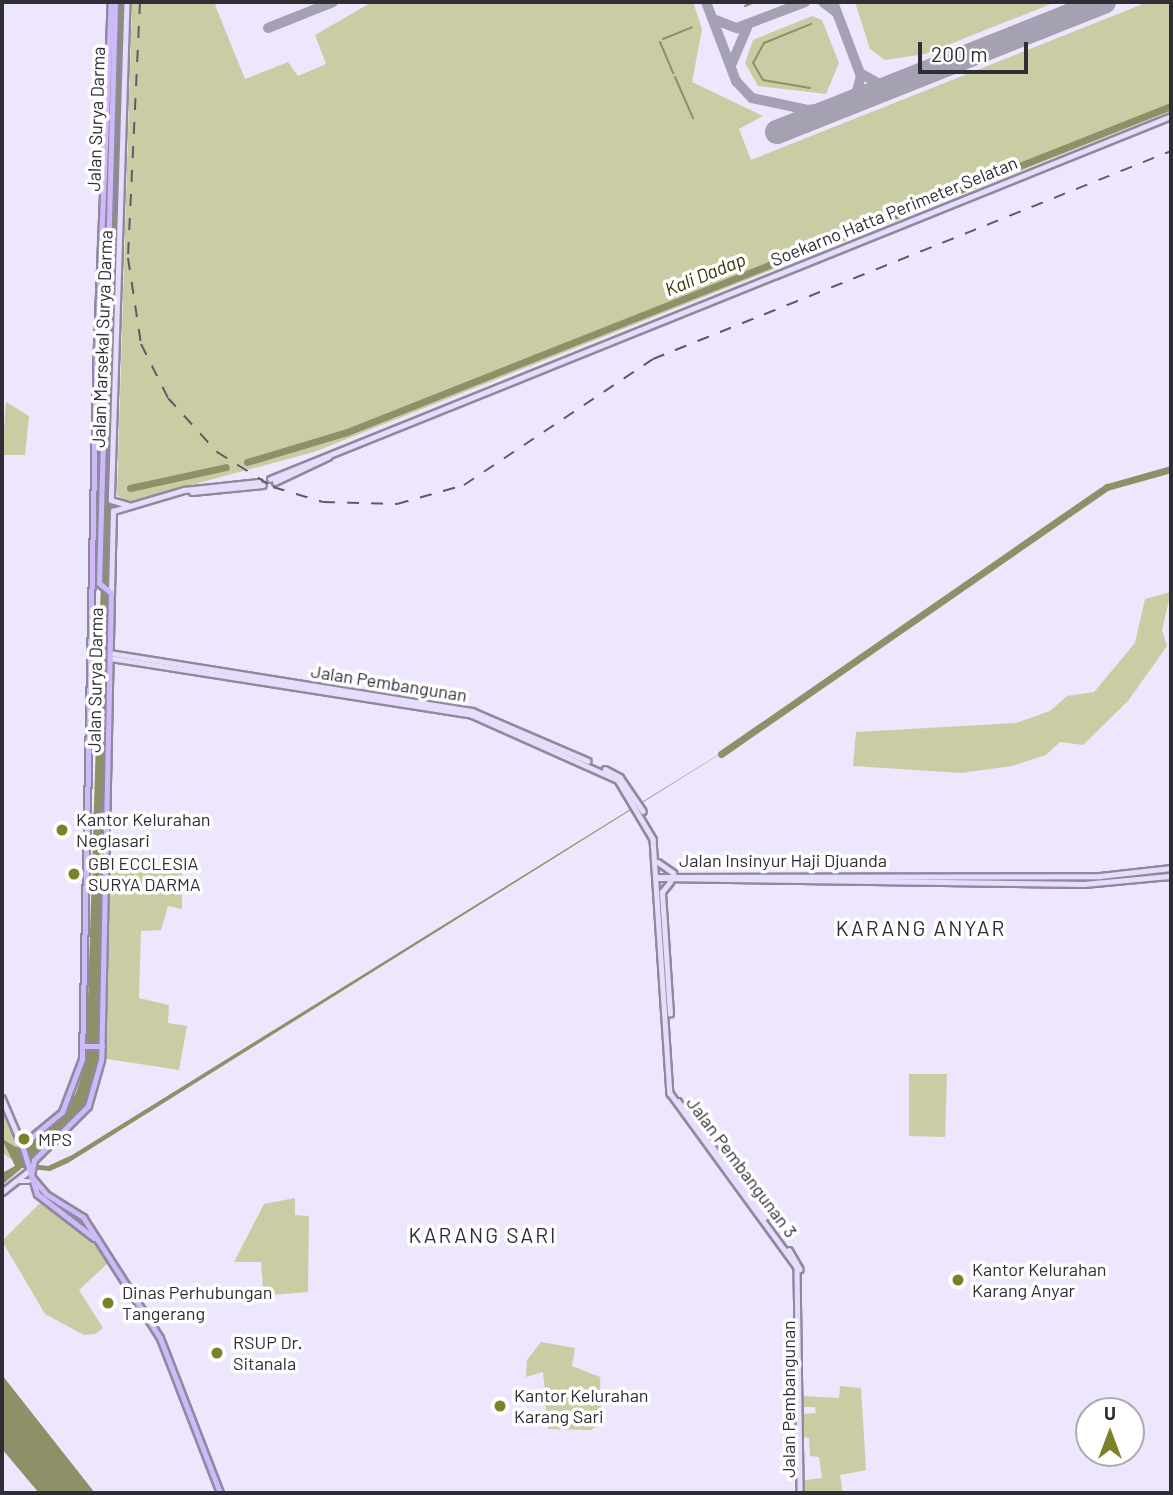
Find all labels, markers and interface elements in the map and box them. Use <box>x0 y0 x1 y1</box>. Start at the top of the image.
scale bar <box>921 28 1031 72</box>
text: 200 m <box>931 41 988 66</box>
street label: Jalan Surya Darma <box>83 46 109 192</box>
street label: Soekarno Hatta Perimeter Selatan <box>767 151 1021 271</box>
street label: Jalan Marsekal Surya Darma <box>87 230 117 448</box>
water label: Kali Dadap <box>661 247 749 301</box>
street label: Jalan Surya Darma <box>83 607 107 753</box>
street label: Jalan Pembangunan <box>309 660 469 706</box>
place label: Kantor Kelurahan Neglasari <box>76 809 211 852</box>
marker: Kantor Kelurahan Neglasari <box>54 822 70 838</box>
street label: Jalan Insinyur Haji Djuanda <box>679 849 887 871</box>
place label: GBI ECCLESIA SURYA DARMA <box>88 853 201 896</box>
marker: GBI ECCLESIA SURYA DARMA <box>66 866 82 882</box>
district label: KARANG ANYAR <box>837 915 1005 941</box>
street label: Jalan Pembangunan 3 <box>682 1092 802 1242</box>
place label: MPS <box>38 1128 72 1150</box>
marker: MPS <box>16 1131 32 1147</box>
district label: KARANG SARI <box>410 1222 556 1248</box>
place label: Kantor Kelurahan Karang Anyar <box>972 1259 1107 1302</box>
marker: Kantor Kelurahan Karang Anyar <box>950 1272 966 1288</box>
place label: Dinas Perhubungan Tangerang <box>122 1282 272 1324</box>
marker: Dinas Perhubungan Tangerang <box>100 1295 116 1311</box>
street label: Jalan Pembangunan <box>777 1320 799 1478</box>
place label: RSUP Dr. Sitanala <box>233 1332 303 1374</box>
marker: RSUP Dr. Sitanala <box>207 1343 227 1363</box>
place label: Kantor Kelurahan Karang Sari <box>514 1385 649 1428</box>
north arrow <box>1075 1397 1145 1467</box>
marker: Kantor Kelurahan Karang Sari <box>492 1398 508 1414</box>
text: U <box>1104 1401 1116 1424</box>

